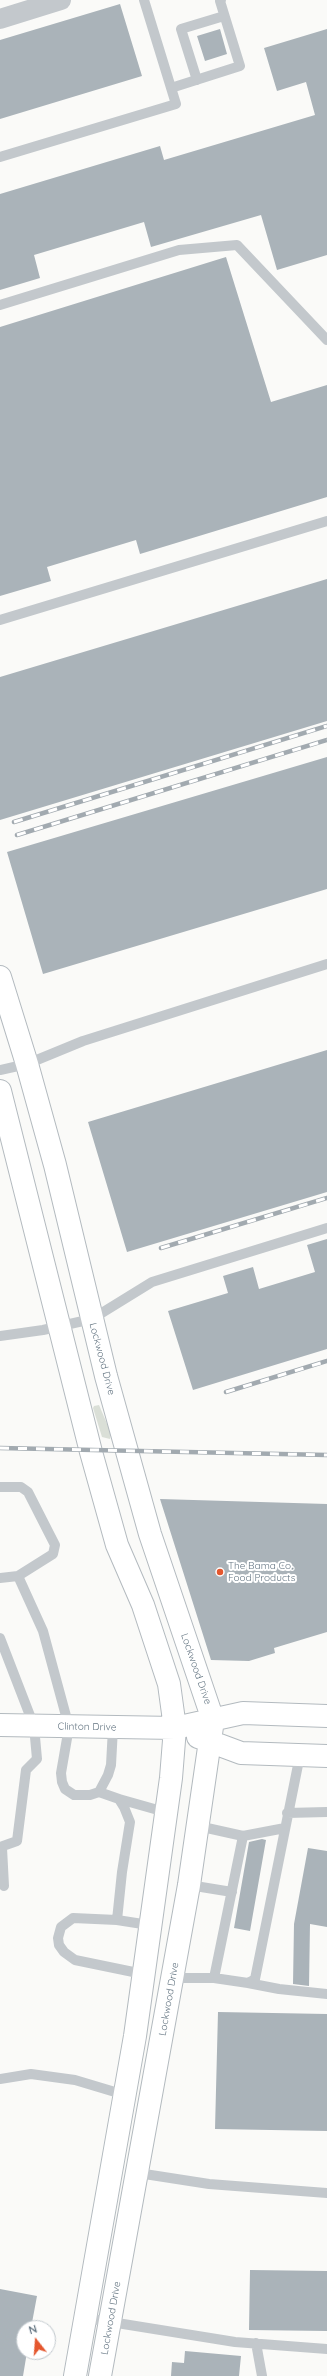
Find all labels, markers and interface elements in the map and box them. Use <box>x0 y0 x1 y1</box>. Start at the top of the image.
street label: Lockwood Drive <box>87 1322 117 1396</box>
place label: The Bama Co. Food Products <box>228 1560 295 1584</box>
marker: The Bama Co. Food Products <box>215 1567 225 1577</box>
street label: Lockwood Drive <box>178 1632 214 1706</box>
street label: Clinton Drive <box>58 1720 116 1734</box>
street label: Lockwood Drive <box>157 1961 181 2037</box>
street label: Lockwood Drive <box>99 2280 123 2356</box>
north arrow <box>16 2320 56 2360</box>
text: N <box>27 2322 39 2337</box>

